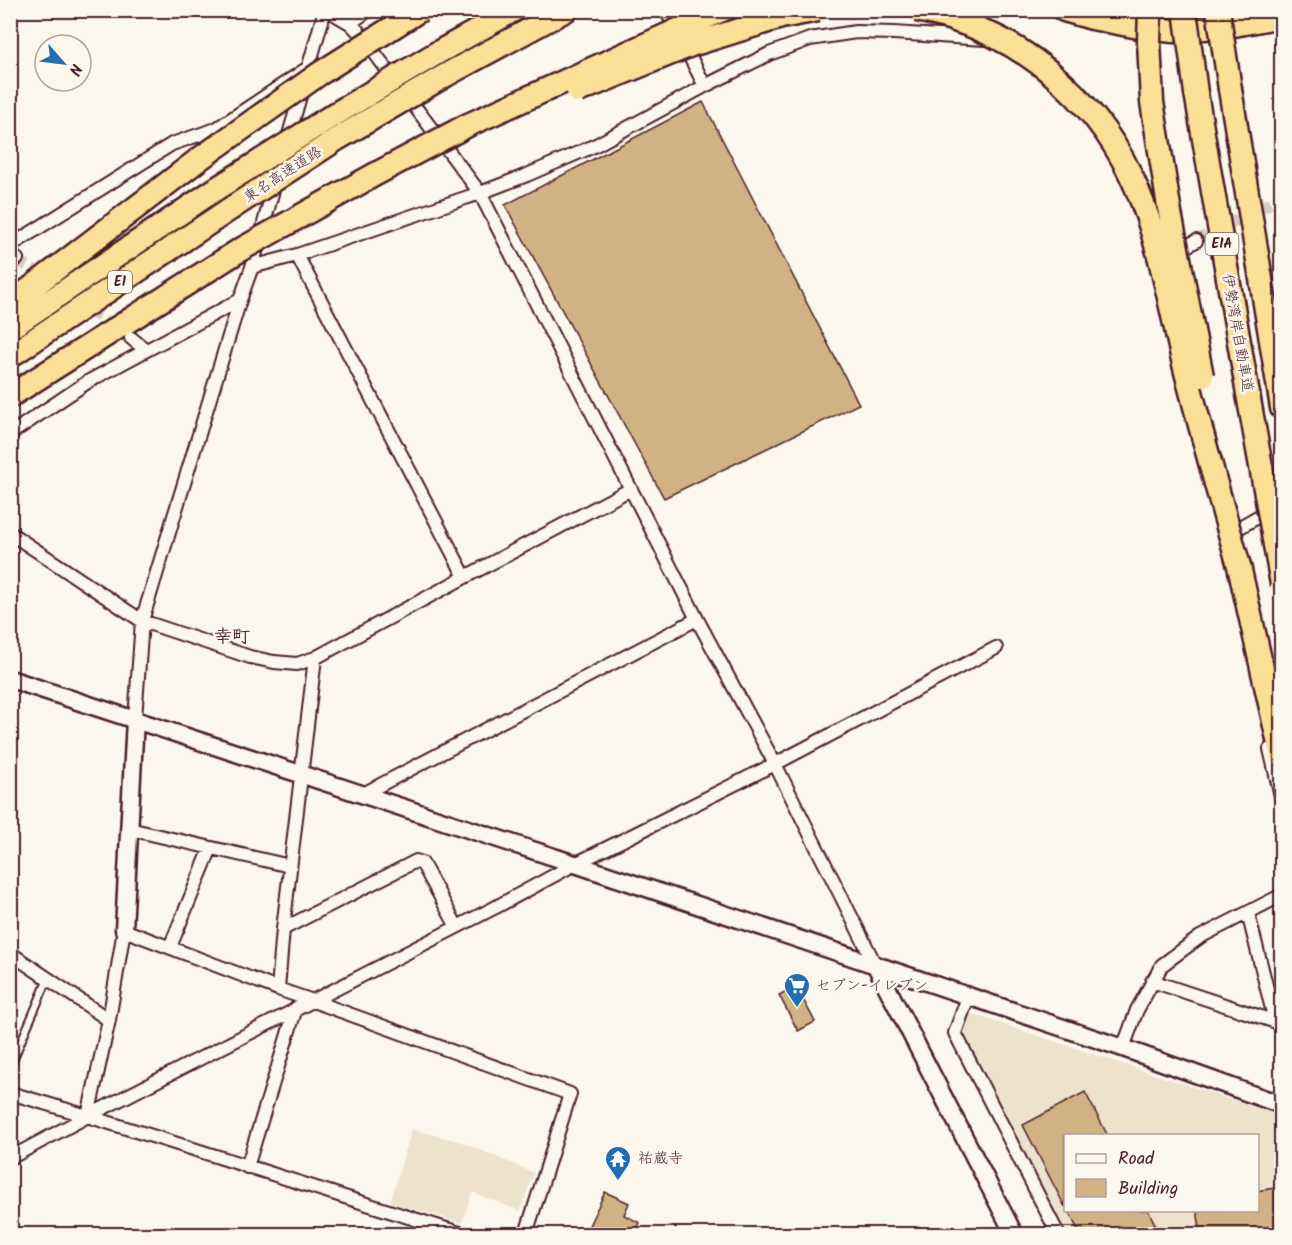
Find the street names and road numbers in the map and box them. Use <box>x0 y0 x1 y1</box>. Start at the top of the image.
street label: 東名高速道路 <box>239 140 327 210</box>
road number: E1A <box>1206 233 1238 255</box>
road number: E1 <box>108 271 132 293</box>
street label: 伊勢湾岸自動車道 <box>1215 272 1259 394</box>

